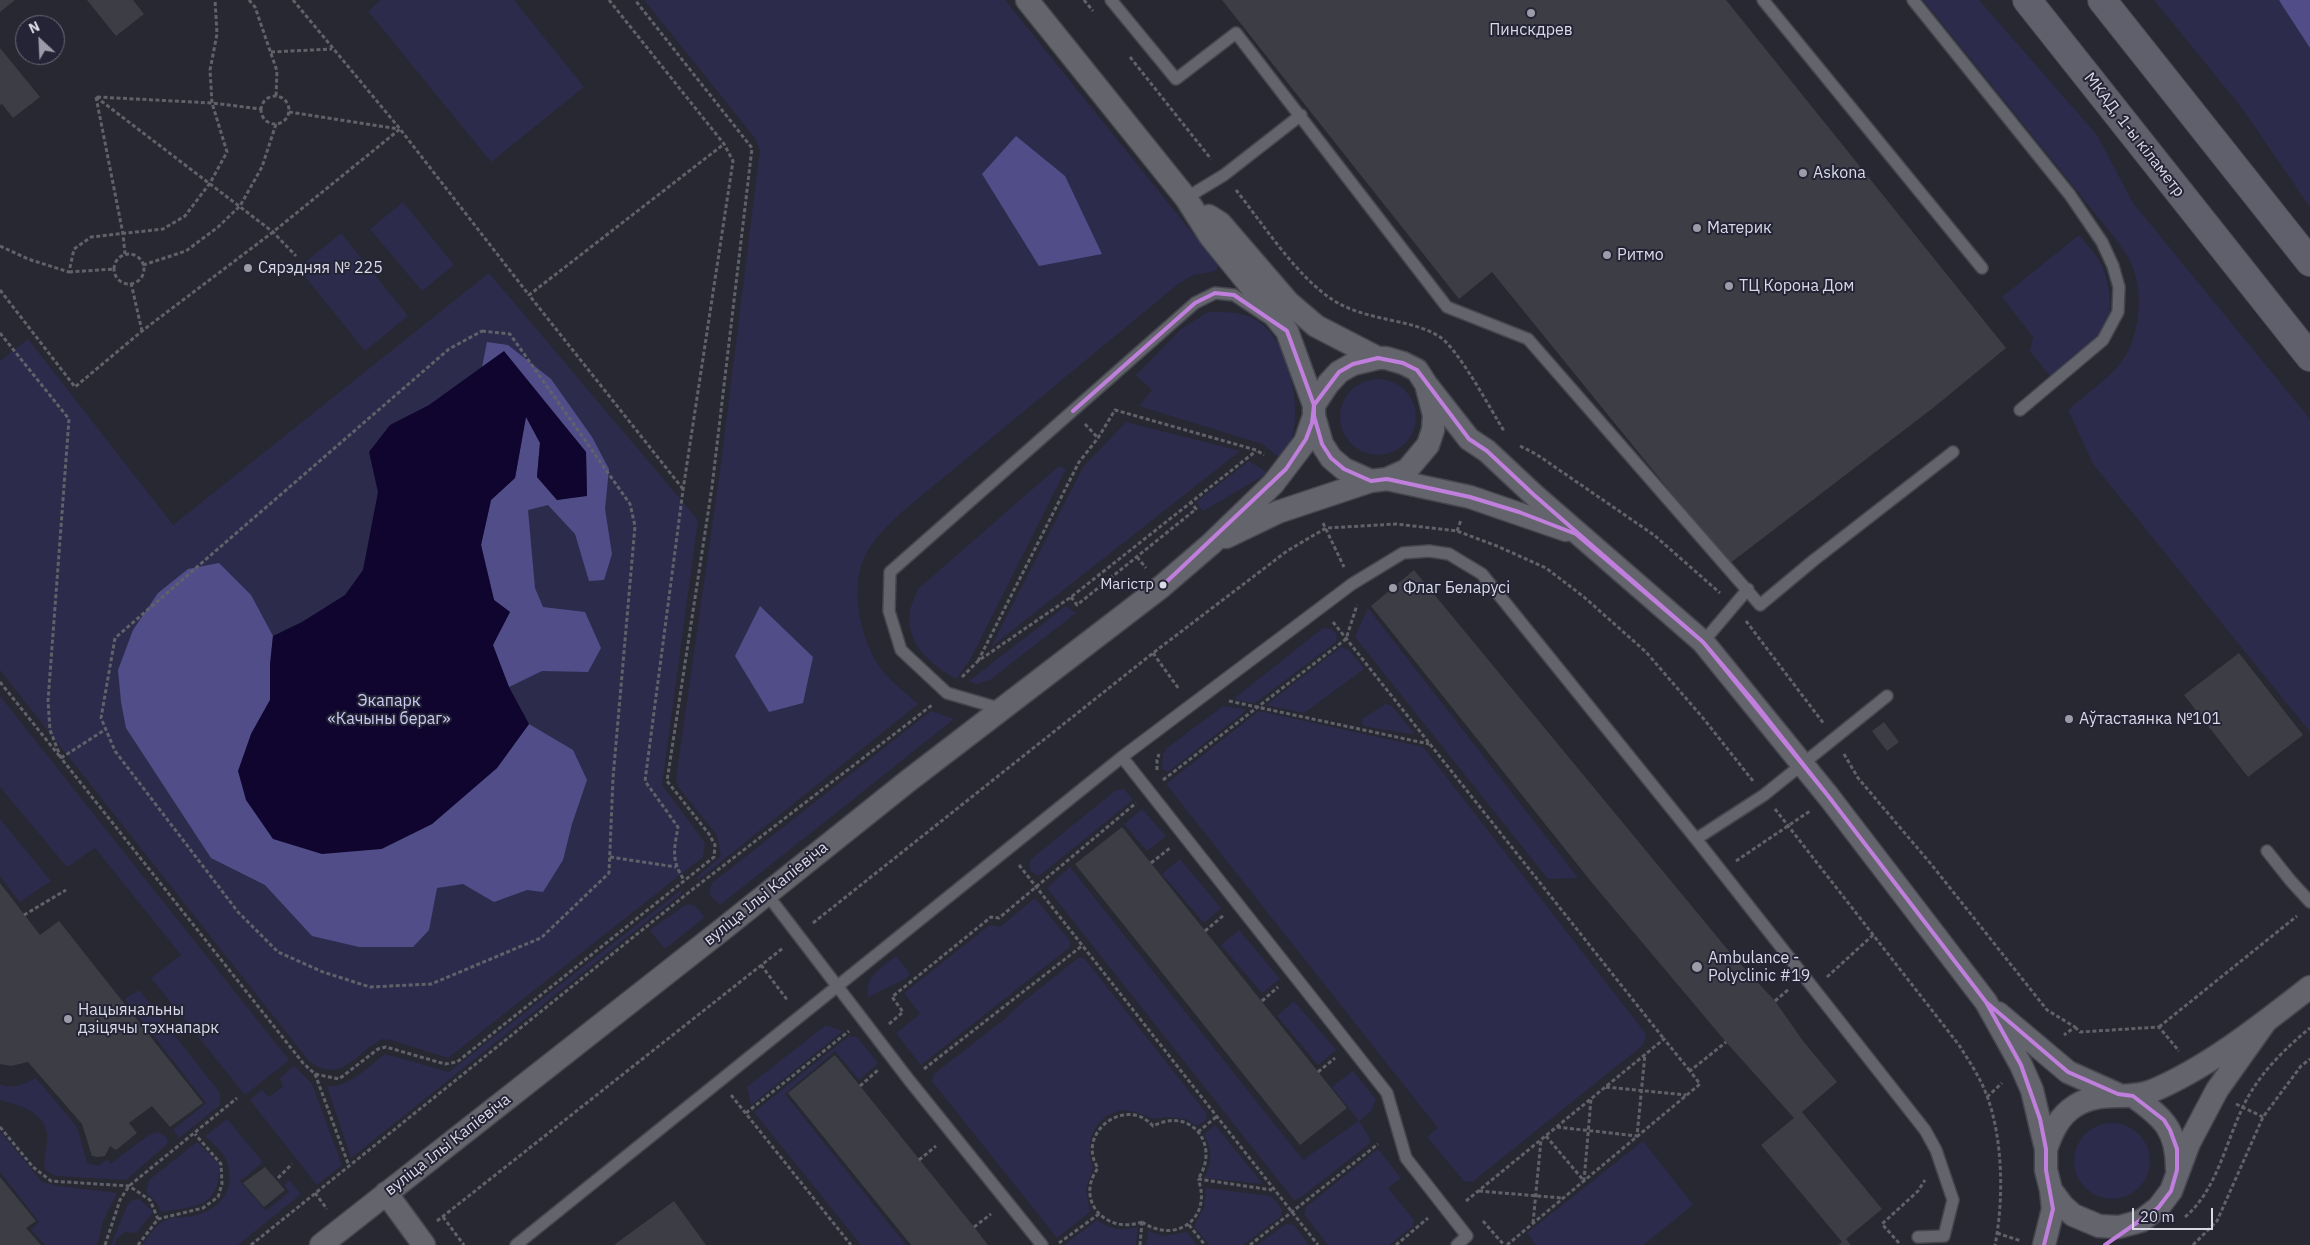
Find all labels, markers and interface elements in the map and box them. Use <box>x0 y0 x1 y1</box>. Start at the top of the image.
marker: Пинскдрев <box>1525 7 1537 19</box>
north arrow <box>15 15 65 65</box>
text: N <box>26 17 42 38</box>
place label: Пинскдрев <box>1489 20 1573 40</box>
street label: МКАД, 1-ы кіламетр <box>2080 69 2188 201</box>
place label: Askona <box>1813 163 1866 183</box>
marker: Askona <box>1797 167 1809 179</box>
place label: Материк <box>1707 218 1772 238</box>
marker: Материк <box>1691 222 1703 234</box>
place label: Ритмо <box>1617 245 1664 265</box>
marker: Ритмо <box>1601 249 1613 261</box>
place label: Сярэдняя № 225 <box>258 258 383 278</box>
marker: Сярэдняя № 225 <box>242 262 254 274</box>
place label: ТЦ Корона Дом <box>1739 276 1854 296</box>
marker: ТЦ Корона Дом <box>1723 280 1735 292</box>
place label: Магістр <box>1100 576 1154 594</box>
place label: Флаг Беларусі <box>1403 578 1510 598</box>
marker: Магістр <box>1158 580 1168 590</box>
marker: Флаг Беларусі <box>1387 582 1399 594</box>
park label: Экапарк «Качыны бераг» <box>328 691 450 729</box>
place label: Аўтастаянка №101 <box>2079 709 2221 729</box>
marker: Аўтастаянка №101 <box>2063 713 2075 725</box>
street label: вуліца Ільі Капіевіча <box>700 838 832 950</box>
place label: Ambulance - Polyclinic #19 <box>1708 948 1810 986</box>
marker: Ambulance - Polyclinic #19 <box>1690 960 1704 974</box>
place label: Нацыянальны дзіцячы тэхнапарк <box>78 1000 219 1038</box>
marker: Нацыянальны дзіцячы тэхнапарк <box>62 1013 74 1025</box>
street label: вуліца Ільі Капіевіча <box>381 1090 515 1200</box>
scale bar <box>2135 1198 2216 1230</box>
text: 20 m <box>2140 1207 2175 1226</box>

